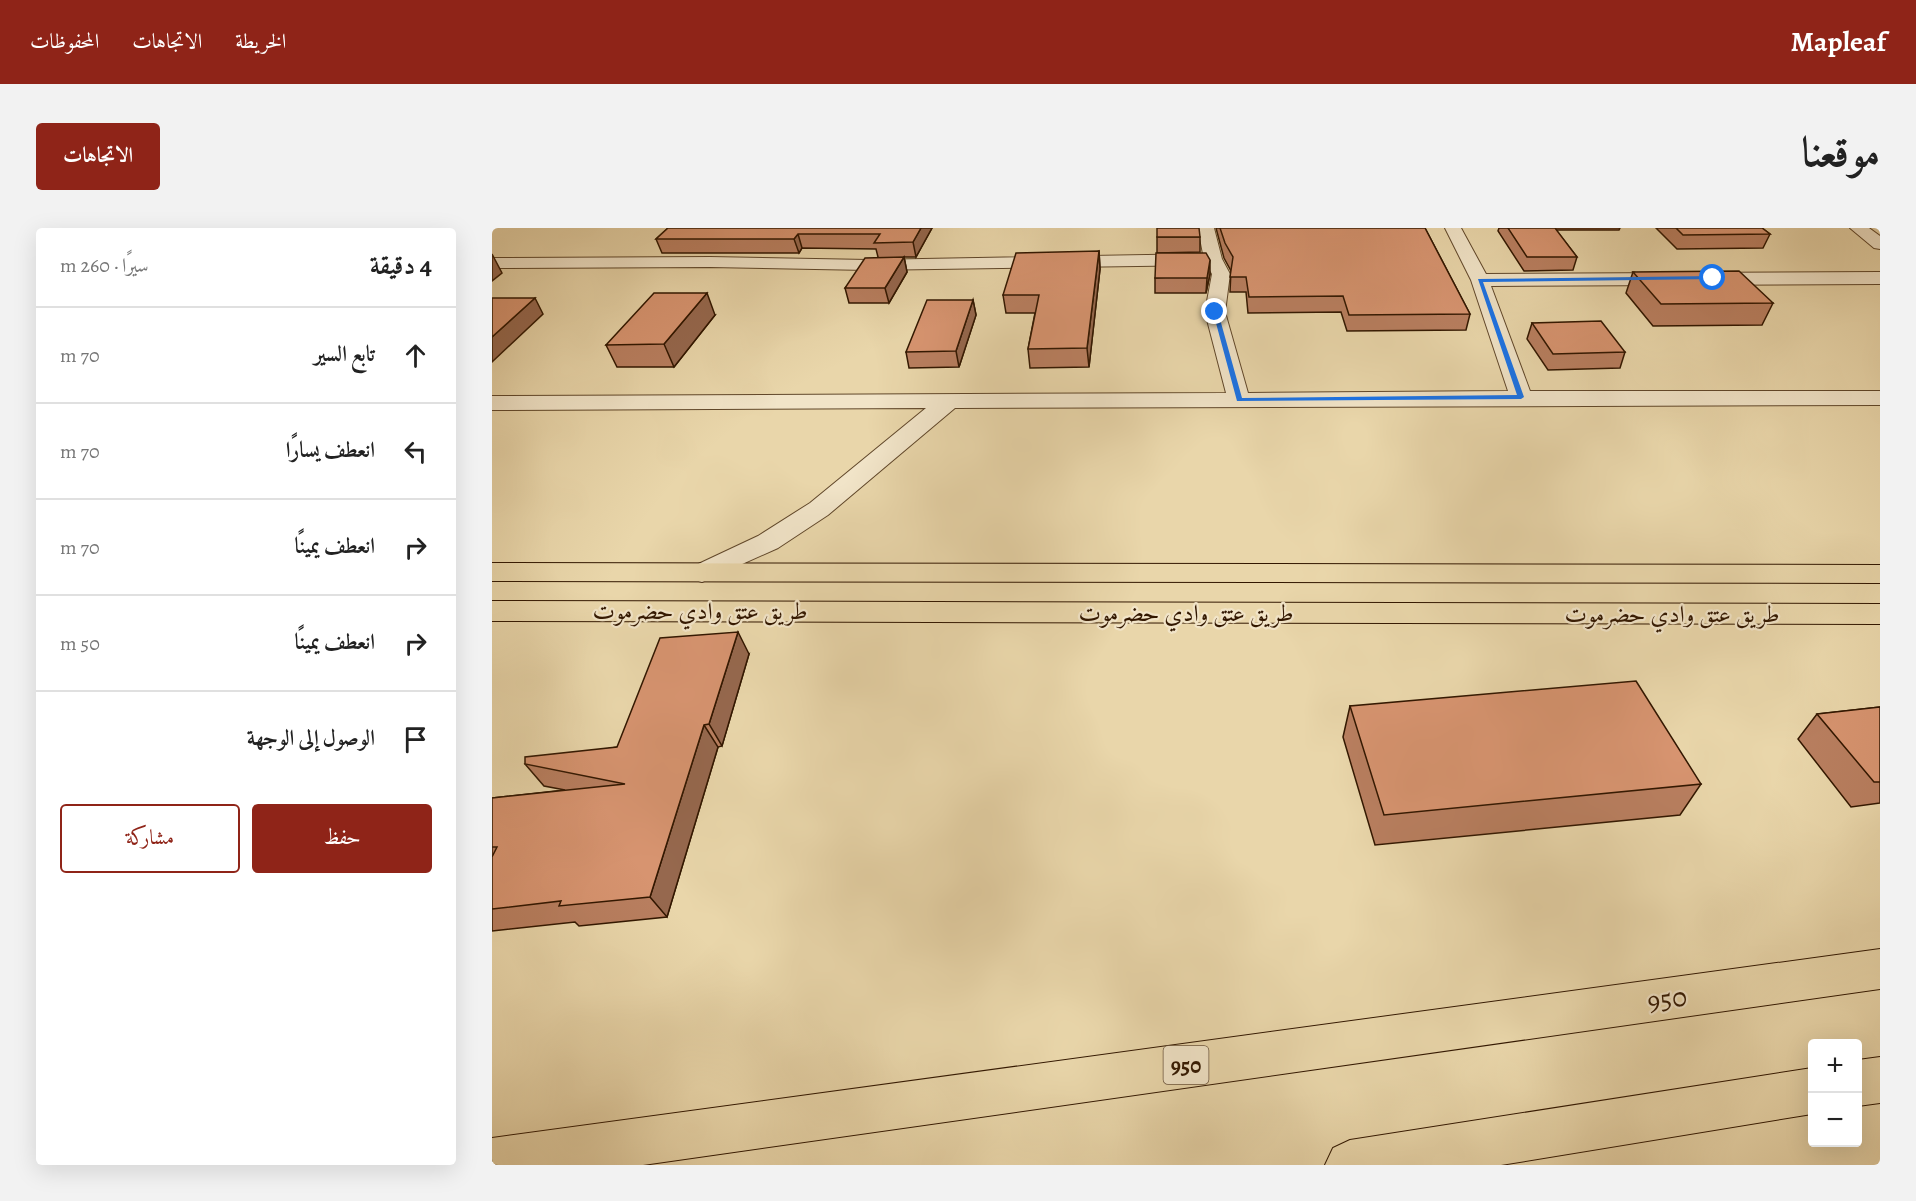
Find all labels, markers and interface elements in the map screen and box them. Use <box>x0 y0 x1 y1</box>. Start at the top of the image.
text: Mapleaf <box>1791 23 1886 61</box>
text: المحفوظات <box>30 27 99 55</box>
text: الاتجاهات <box>132 27 202 55</box>
text: الخريطة <box>235 27 286 55</box>
button: الاتجاهات <box>36 123 160 190</box>
text: موقعنا <box>1802 123 1880 180</box>
text: 4 دقيقة <box>370 248 432 283</box>
text: سيرًا · 260 m <box>60 252 149 279</box>
route start <box>1699 264 1725 290</box>
route end <box>1201 298 1227 324</box>
text: تابع السير <box>314 339 375 369</box>
icon: ahead <box>399 339 432 372</box>
text: 70 m <box>60 342 100 369</box>
text: انعطف يسارًا <box>286 435 375 465</box>
icon: left <box>399 435 432 468</box>
text: 70 m <box>60 438 100 465</box>
text: انعطف يمينًا <box>295 531 375 561</box>
icon: right <box>399 531 432 564</box>
text: 70 m <box>60 534 100 561</box>
street label: طريق عتق وادي حضرموت <box>592 595 808 630</box>
street label: طريق عتق وادي حضرموت <box>1078 597 1294 632</box>
street label: طريق عتق وادي حضرموت <box>1564 598 1780 633</box>
text: انعطف يمينًا <box>295 627 375 657</box>
icon: right <box>399 627 432 660</box>
text: 50 m <box>60 630 100 657</box>
text: الوصول إلى الوجهة <box>247 723 375 753</box>
icon: arrive <box>399 723 432 756</box>
button: مشاركة <box>60 804 240 873</box>
button: حفظ <box>252 804 432 873</box>
street label: 950 <box>1645 977 1689 1021</box>
map controls <box>1808 1039 1862 1147</box>
button: + <box>1808 1039 1862 1093</box>
road number: 950 <box>1164 1046 1208 1084</box>
button: − <box>1808 1093 1862 1147</box>

